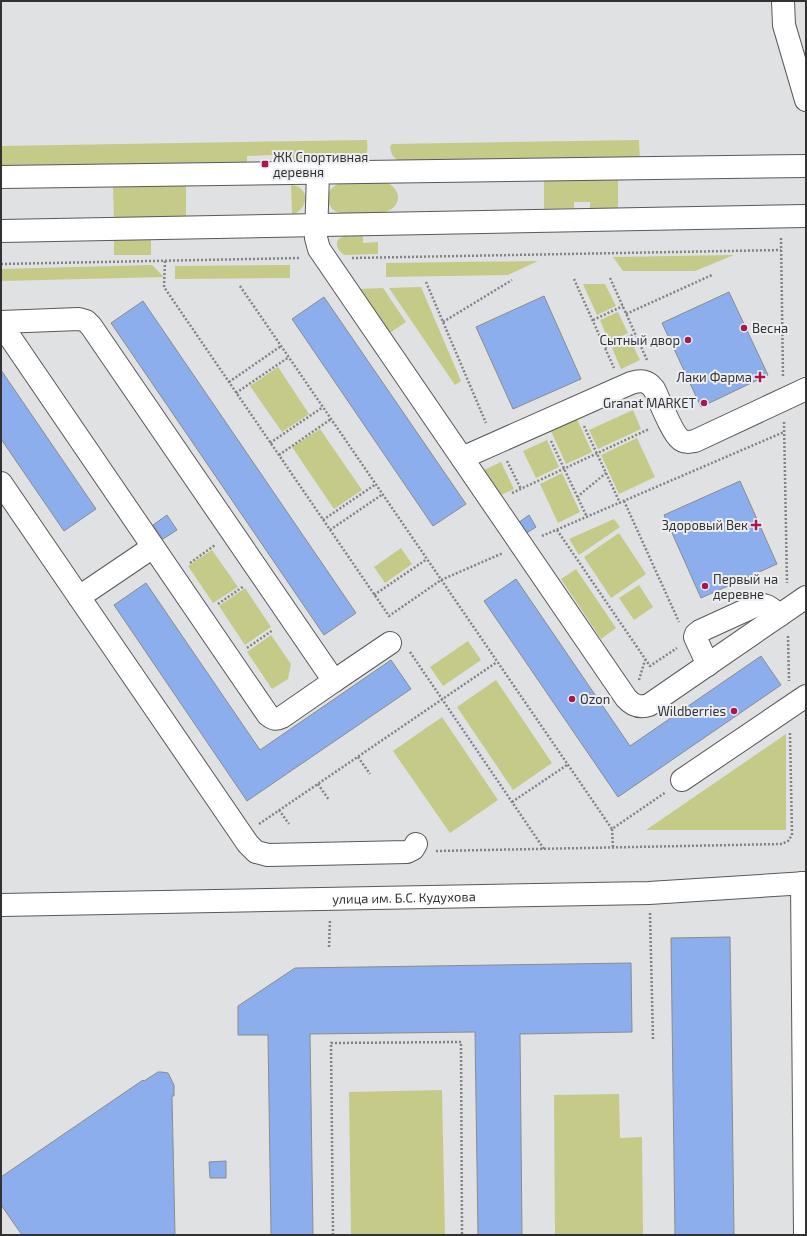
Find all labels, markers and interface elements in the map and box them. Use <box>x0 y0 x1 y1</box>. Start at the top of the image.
place label: ЖК Спортивная деревня <box>273 149 368 180</box>
marker: ЖК Спортивная деревня <box>260 159 270 169</box>
place label: Весна <box>752 320 788 336</box>
marker: Весна <box>739 323 749 333</box>
place label: Сытный двор <box>600 332 680 348</box>
marker: Сытный двор <box>683 335 693 345</box>
place label: Лаки Фарма <box>677 369 752 385</box>
marker: Лаки Фарма <box>755 372 765 382</box>
place label: Granat MARKET <box>603 395 696 411</box>
marker: Granat MARKET <box>699 398 709 408</box>
place label: Здоровый Век <box>662 517 748 533</box>
marker: Здоровый Век <box>751 520 761 530</box>
place label: Первый на деревне <box>713 571 778 602</box>
marker: Первый на деревне <box>700 581 710 591</box>
place label: Ozon <box>580 691 610 707</box>
marker: Ozon <box>567 694 577 704</box>
place label: Wildberries <box>658 703 726 719</box>
marker: Wildberries <box>729 706 739 716</box>
street label: улица им. Б.С. Кудухова <box>332 888 476 907</box>

